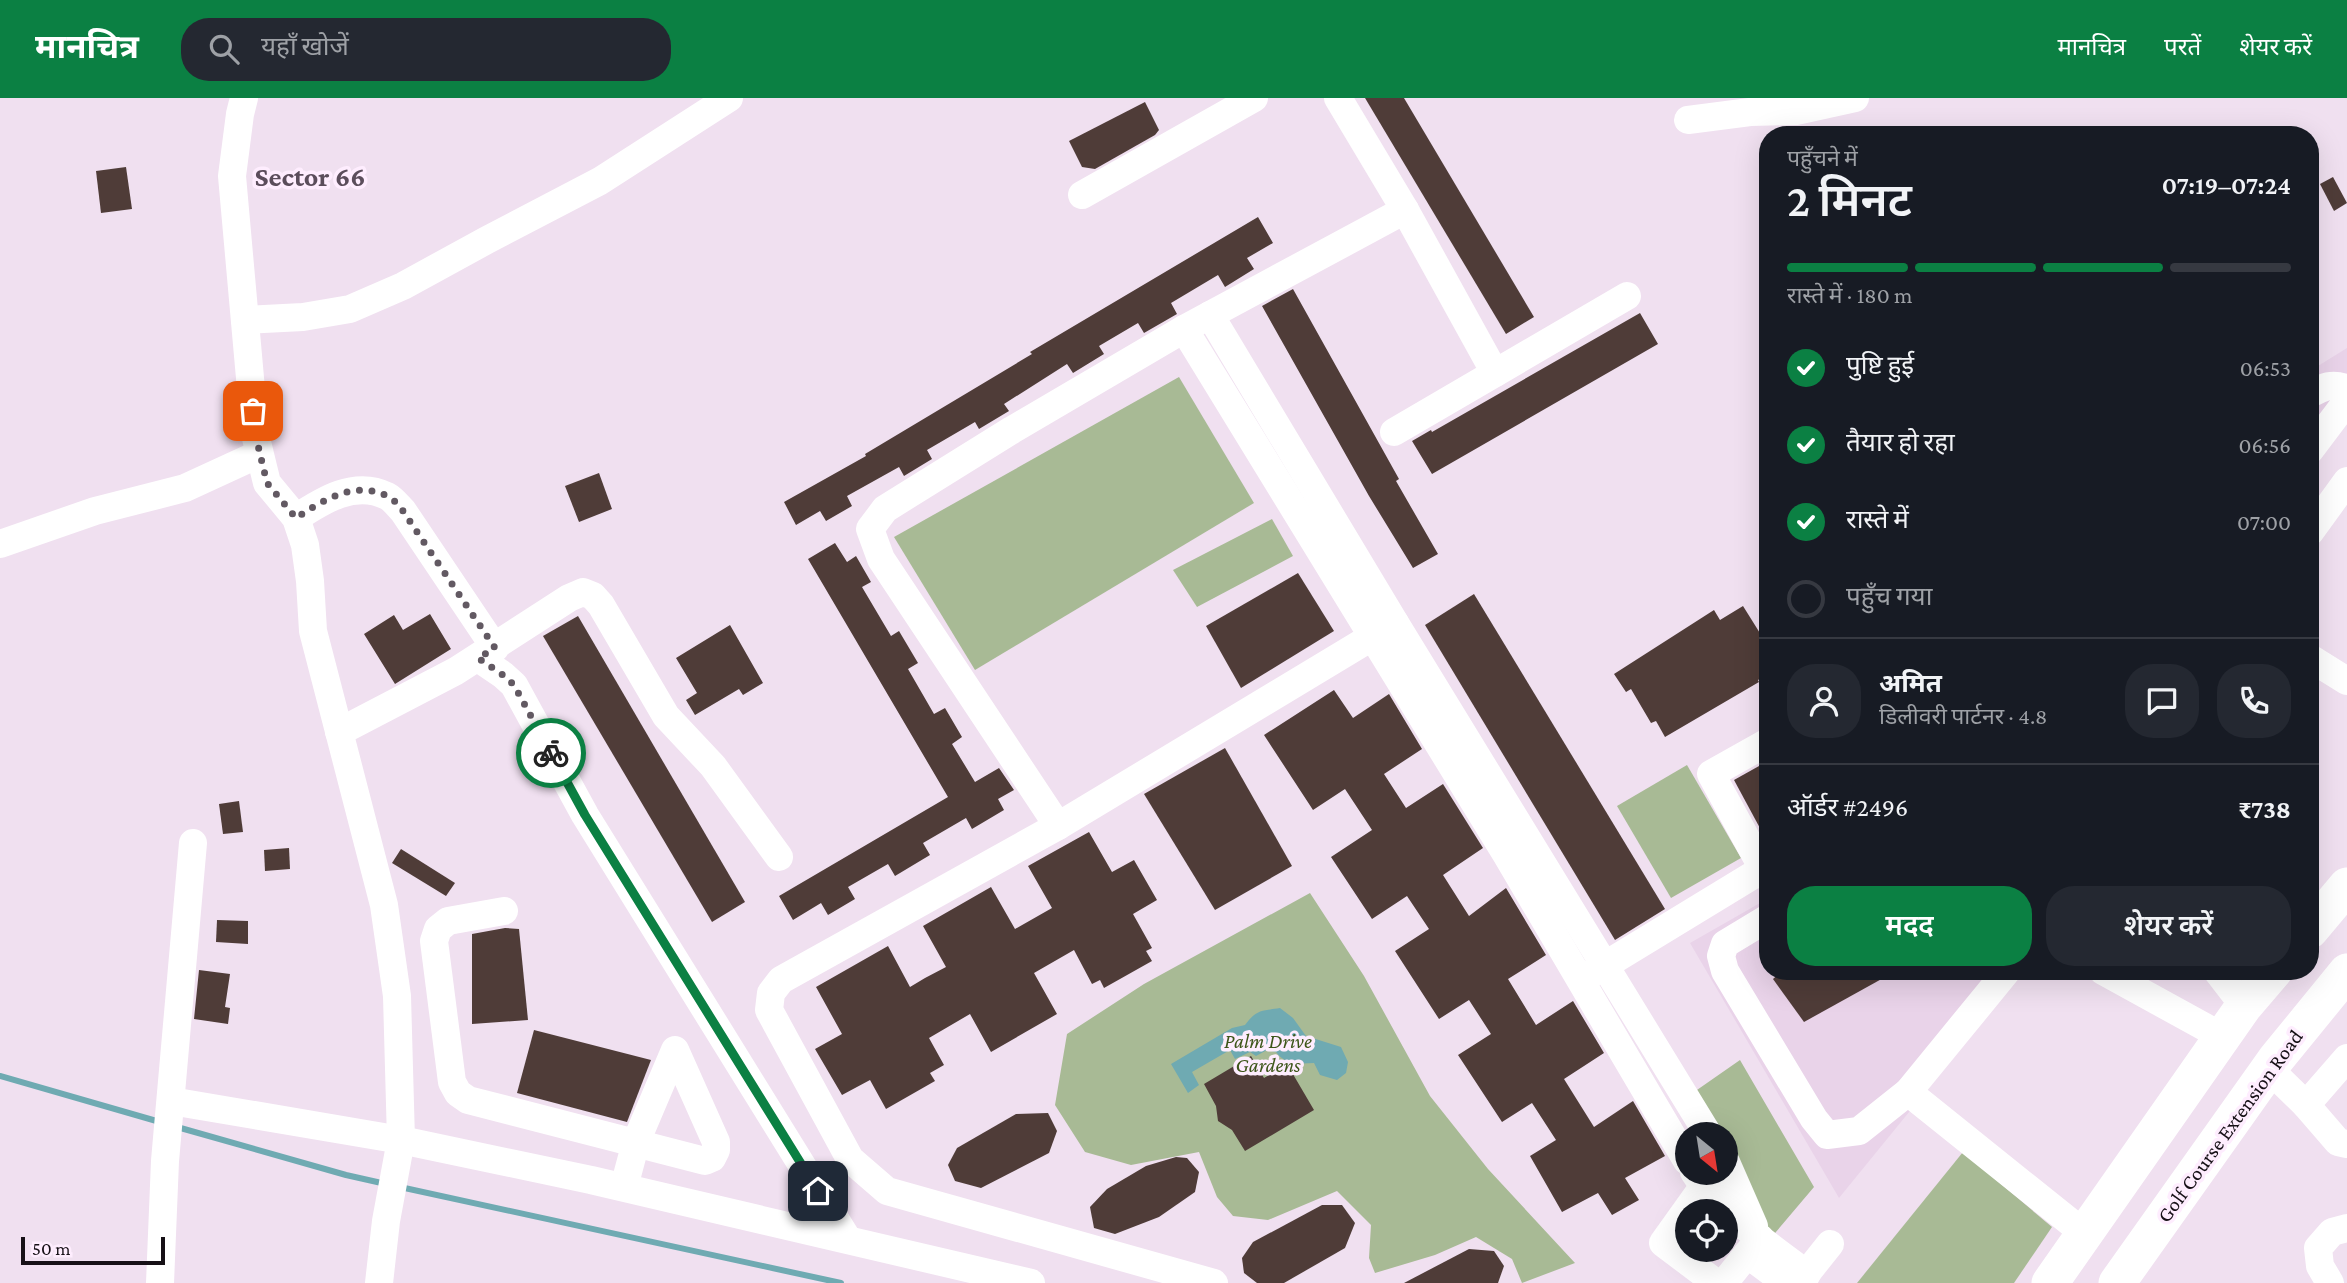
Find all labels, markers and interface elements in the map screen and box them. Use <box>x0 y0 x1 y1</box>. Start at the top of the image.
search box <box>181 18 671 81</box>
text: मानचित्र <box>35 28 139 65</box>
icon: search <box>205 30 243 68</box>
text: यहाँ खोजें <box>261 32 349 61</box>
text: मानचित्र <box>2057 33 2126 60</box>
text: परतें <box>2164 33 2201 60</box>
text: शेयर करें <box>2239 33 2312 60</box>
text: पहुँचने में <box>1787 145 1858 171</box>
district label: Sector 66 <box>254 161 366 192</box>
text: 07:19–07:24 <box>2162 171 2291 200</box>
text: 2 मिनट <box>1787 175 1912 226</box>
text: रास्ते में · 180 m <box>1787 282 1912 308</box>
icon: check <box>1787 349 1825 387</box>
text: पुष्टि हुई <box>1846 351 1914 380</box>
text: 06:53 <box>2240 355 2291 381</box>
pin <box>223 381 283 441</box>
icon: bag <box>234 392 272 430</box>
icon: check <box>1787 426 1825 464</box>
text: तैयार हो रहा <box>1846 428 1955 457</box>
text: 06:56 <box>2239 432 2291 458</box>
icon: check <box>1787 503 1825 541</box>
text: रास्ते में <box>1846 505 1909 534</box>
text: 07:00 <box>2237 509 2291 535</box>
text: पहुँच गया <box>1846 582 1932 611</box>
button: person <box>1787 664 1861 738</box>
button: chat <box>2125 664 2199 738</box>
button: phone <box>2217 664 2291 738</box>
text: अमित <box>1879 669 1942 698</box>
text: डिलीवरी पार्टनर · 4.8 <box>1879 703 2047 729</box>
courier <box>516 718 586 788</box>
icon: bike <box>532 734 570 772</box>
text: ऑर्डर #2496 <box>1787 793 1908 822</box>
text: ₹738 <box>2238 795 2291 824</box>
button: मदद <box>1787 886 2032 966</box>
button: शेयर करें <box>2046 886 2291 966</box>
street label: Golf Course Extension Road <box>2152 1025 2308 1227</box>
park label: Palm Drive Gardens <box>1224 1029 1312 1077</box>
north arrow <box>1675 1122 1738 1185</box>
map controls <box>1675 1122 1738 1262</box>
pin <box>788 1161 848 1221</box>
icon: home <box>799 1172 837 1210</box>
button: locate <box>1675 1199 1738 1262</box>
scale bar <box>21 1234 164 1266</box>
text: 50 m <box>32 1238 71 1259</box>

